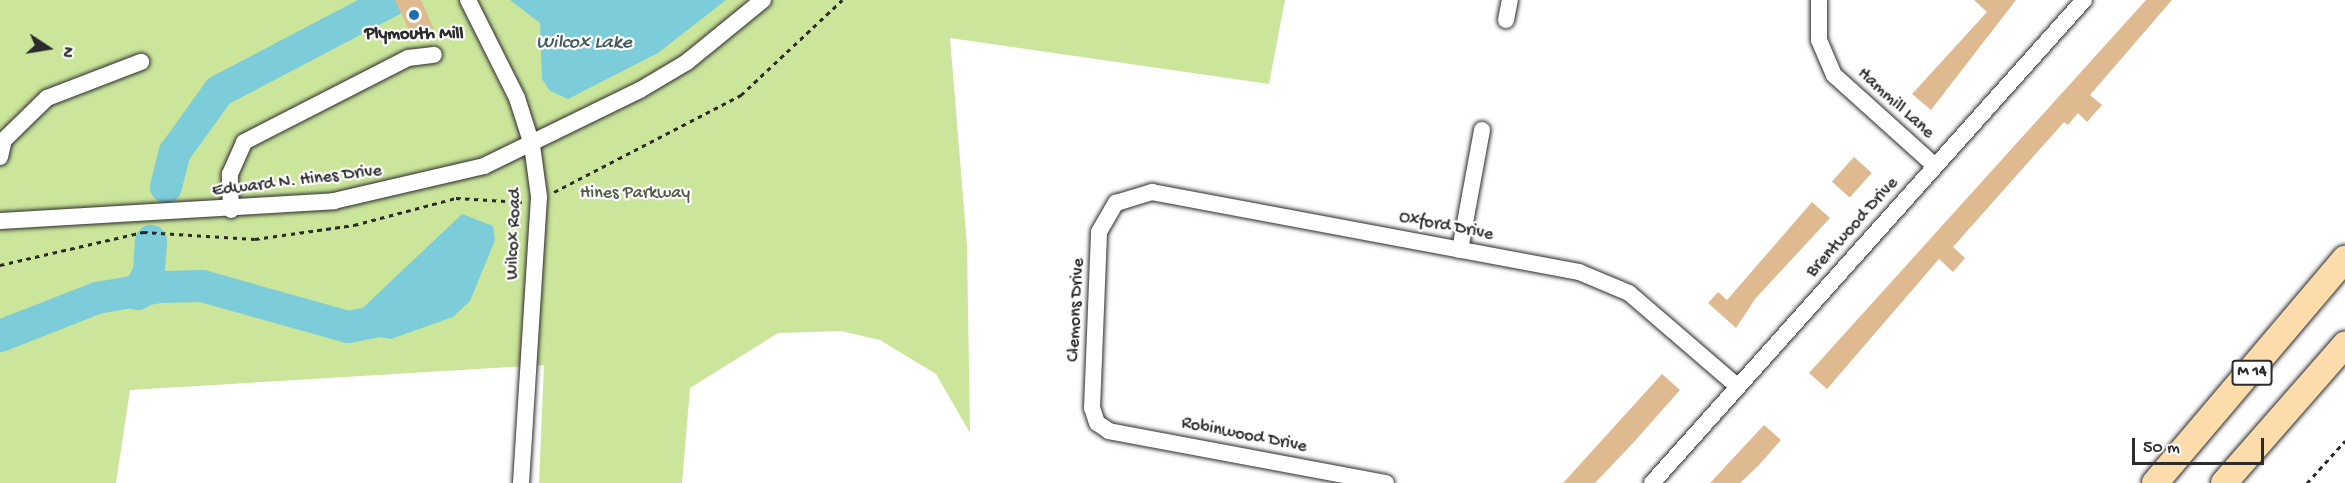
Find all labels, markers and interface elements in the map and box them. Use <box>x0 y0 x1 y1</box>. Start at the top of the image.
marker: Plymouth Mill <box>407 8 421 22</box>
north arrow <box>18 18 78 78</box>
place label: Plymouth Mill <box>365 24 463 46</box>
water label: Wilcox Lake <box>536 31 632 55</box>
text: N <box>56 45 76 59</box>
street label: Hammill Lane <box>1852 64 1938 144</box>
street label: Edward N. Hines Drive <box>211 161 383 203</box>
street label: Brentwood Drive <box>1802 173 1904 283</box>
park label: Hines Parkway <box>580 183 690 205</box>
street label: Wilcox Road <box>503 188 527 280</box>
street label: Oxford Drive <box>1397 207 1495 247</box>
street label: Clemons Drive <box>1063 258 1091 362</box>
road number: M 14 <box>2231 360 2273 386</box>
street label: Robinwood Drive <box>1179 413 1309 459</box>
scale bar <box>2135 426 2267 464</box>
text: 50 m <box>2143 438 2180 459</box>

